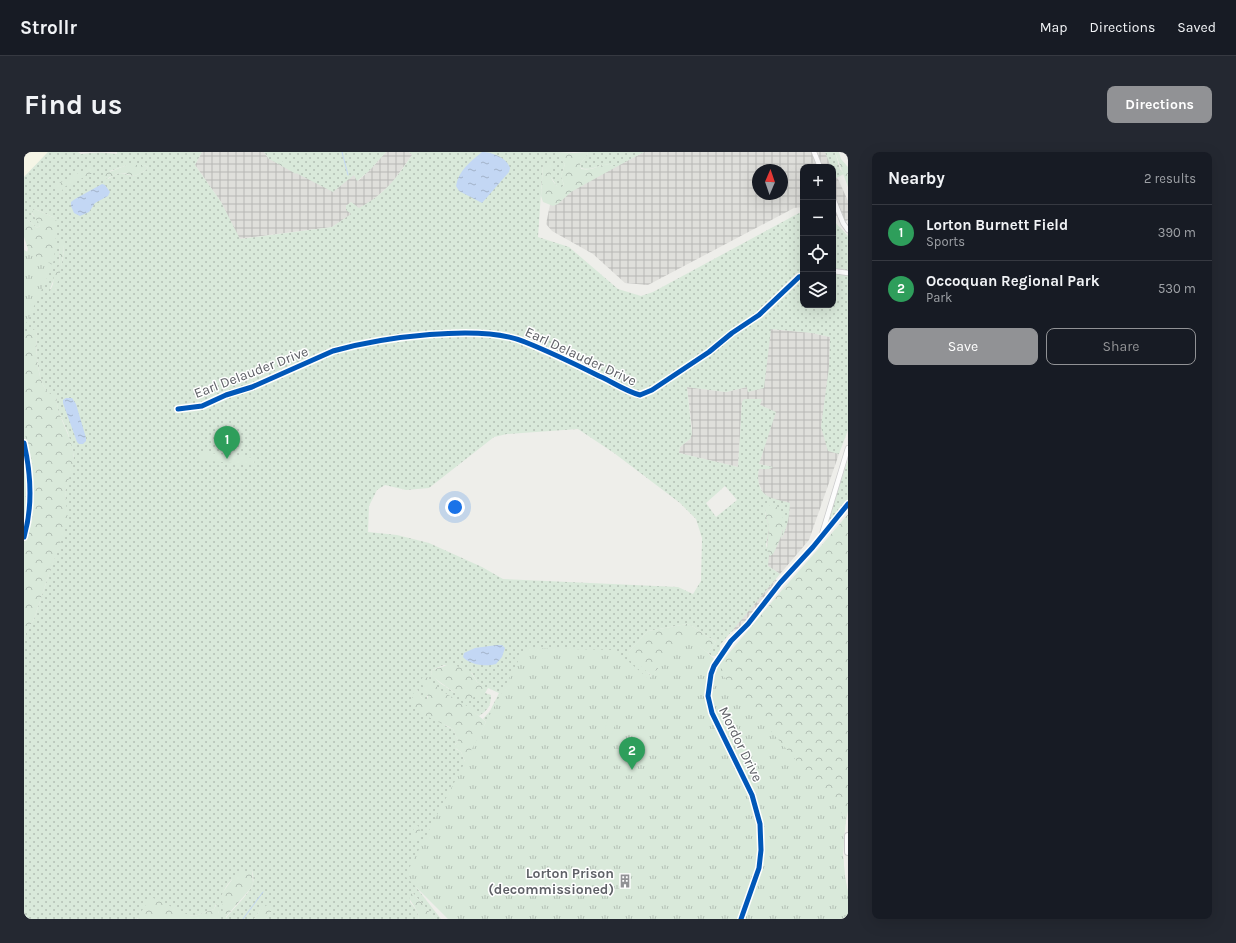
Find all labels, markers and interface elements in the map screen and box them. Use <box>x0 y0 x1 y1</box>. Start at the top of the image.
text: Strollr <box>20 17 77 39</box>
text: Map <box>1040 19 1068 36</box>
text: Directions <box>1090 19 1155 36</box>
text: Saved <box>1177 19 1216 36</box>
button: Directions <box>1107 86 1212 123</box>
text: Find us <box>24 88 123 121</box>
north arrow <box>752 164 788 200</box>
map controls <box>800 164 836 308</box>
button: + <box>800 164 836 200</box>
text: Nearby <box>888 168 945 188</box>
text: 2 results <box>1144 171 1196 186</box>
button: − <box>800 200 836 236</box>
text: Lorton Burnett Field <box>926 216 1068 234</box>
text: 1 <box>899 225 903 240</box>
text: 390 m <box>1158 225 1196 240</box>
text: Sports <box>926 234 965 249</box>
button: locate <box>800 236 836 272</box>
button: layers <box>800 272 836 308</box>
text: Occoquan Regional Park <box>926 272 1100 290</box>
text: 2 <box>897 281 905 296</box>
text: 530 m <box>1158 281 1196 296</box>
text: Park <box>926 290 952 305</box>
street label: Earl Delauder Drive <box>522 323 639 390</box>
button: Save <box>888 328 1038 365</box>
button: Share <box>1046 328 1196 365</box>
street label: Earl Delauder Drive <box>192 343 311 402</box>
pin: 1 <box>214 426 240 459</box>
your location <box>445 497 465 517</box>
street label: Mordor Drive <box>715 704 766 785</box>
pin: 2 <box>619 737 645 770</box>
place label: Lorton Prison (decommissioned) <box>488 865 614 898</box>
building icon: Lorton Prison (decommissioned) <box>617 873 633 889</box>

